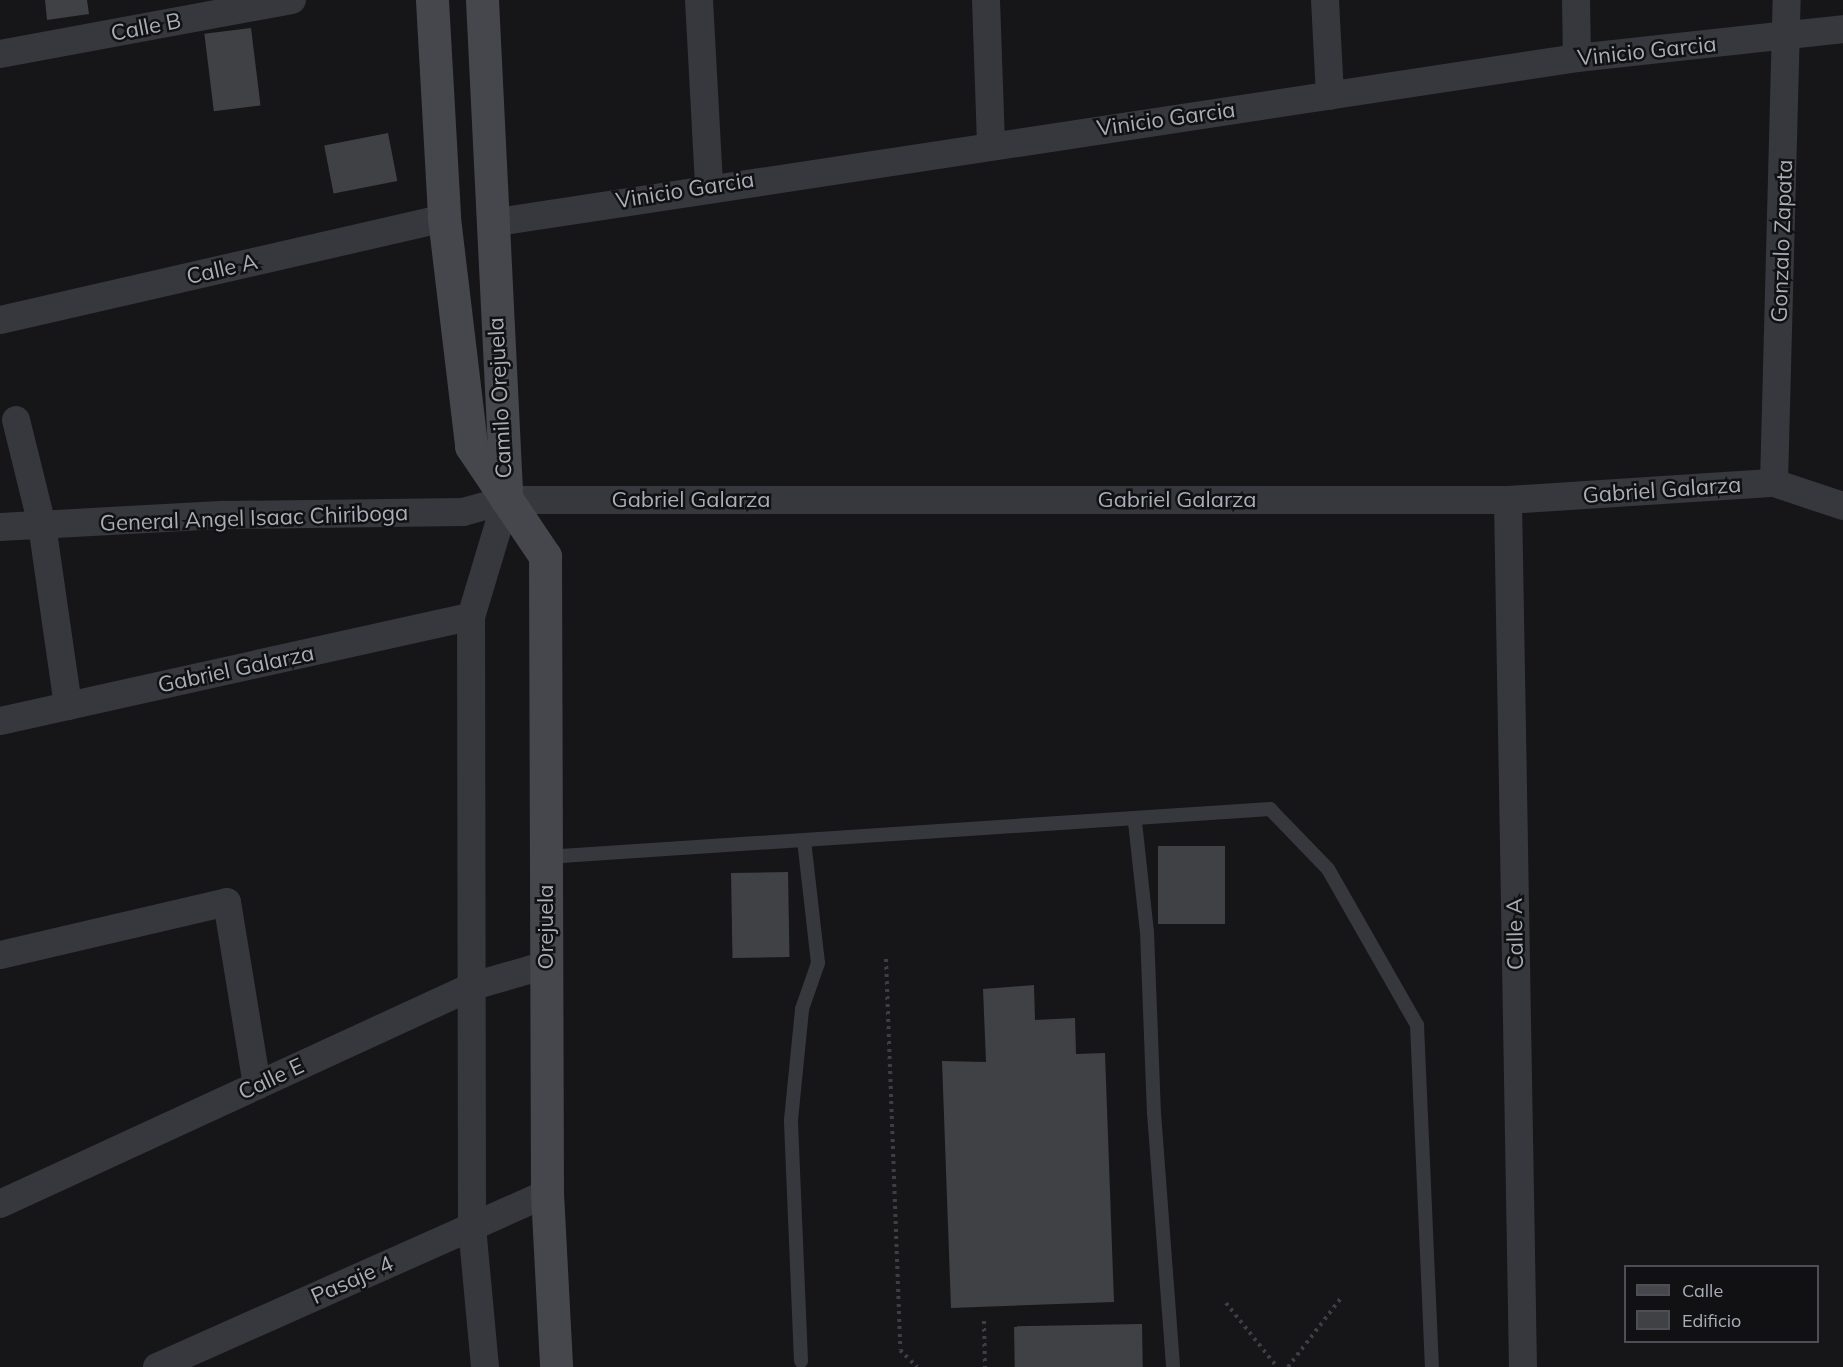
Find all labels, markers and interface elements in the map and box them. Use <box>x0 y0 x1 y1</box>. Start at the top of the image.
street label: Calle B <box>109 7 183 47</box>
street label: Vinicio Garcia <box>1576 31 1718 71</box>
street label: Vinicio Garcia <box>1095 96 1237 142</box>
street label: Gonzalo Zapata <box>1766 159 1798 323</box>
street label: Vinicio Garcia <box>614 166 756 214</box>
street label: Calle A <box>184 248 260 290</box>
street label: Camilo Orejuela <box>483 317 517 479</box>
street label: Gabriel Galarza <box>1582 471 1742 509</box>
street label: Gabriel Galarza <box>612 487 770 513</box>
street label: Gabriel Galarza <box>1098 487 1256 513</box>
street label: General Angel Isaac Chiriboga <box>99 499 409 537</box>
street label: Gabriel Galarza <box>156 640 316 698</box>
street label: Orejuela <box>533 884 559 970</box>
street label: Calle A <box>1501 898 1529 970</box>
street label: Calle E <box>234 1052 308 1106</box>
street label: Pasaje 4 <box>307 1250 397 1310</box>
legend <box>1624 1265 1819 1343</box>
text: Calle <box>1682 1279 1723 1302</box>
text: Edificio <box>1682 1309 1741 1332</box>

